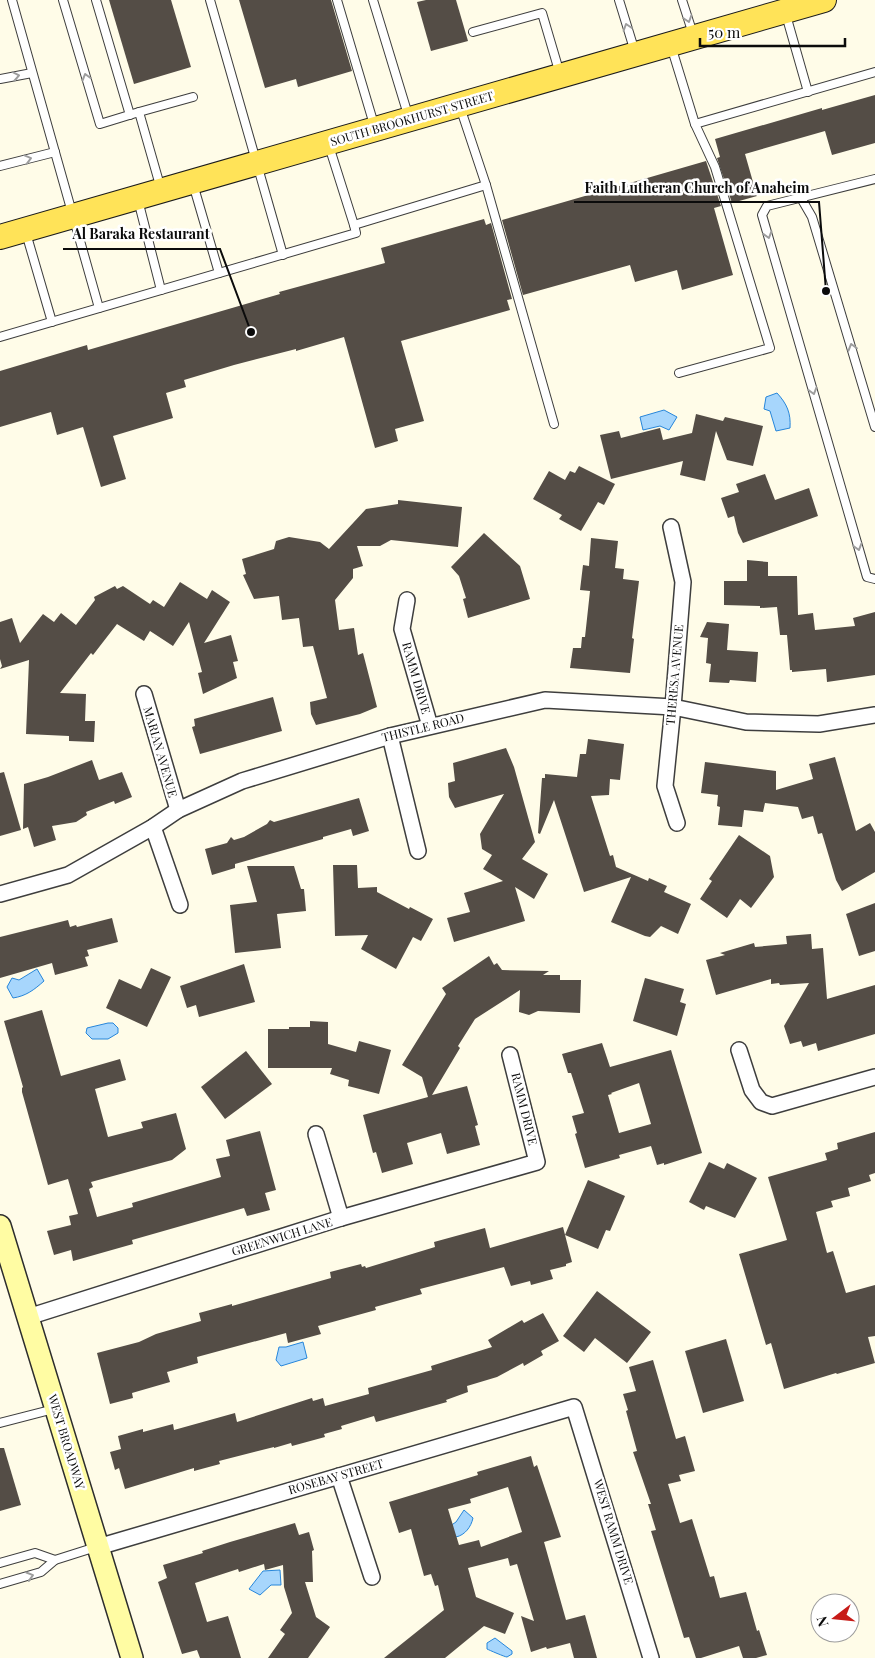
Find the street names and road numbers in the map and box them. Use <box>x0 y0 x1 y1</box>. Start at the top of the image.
street label: SOUTH BROOKHURST STREET <box>328 87 496 149</box>
street label: THERESA AVENUE <box>662 624 686 726</box>
street label: RAMM DRIVE <box>399 640 435 716</box>
street label: MARIAN AVENUE <box>140 704 182 799</box>
street label: THISTLE ROAD <box>380 709 466 745</box>
street label: RAMM DRIVE <box>508 1071 542 1147</box>
street label: GREENWICH LANE <box>229 1213 334 1259</box>
street label: WEST BROADWAY <box>45 1391 89 1492</box>
street label: ROSEBAY STREET <box>286 1455 386 1497</box>
street label: WEST RAMM DRIVE <box>590 1476 638 1586</box>

